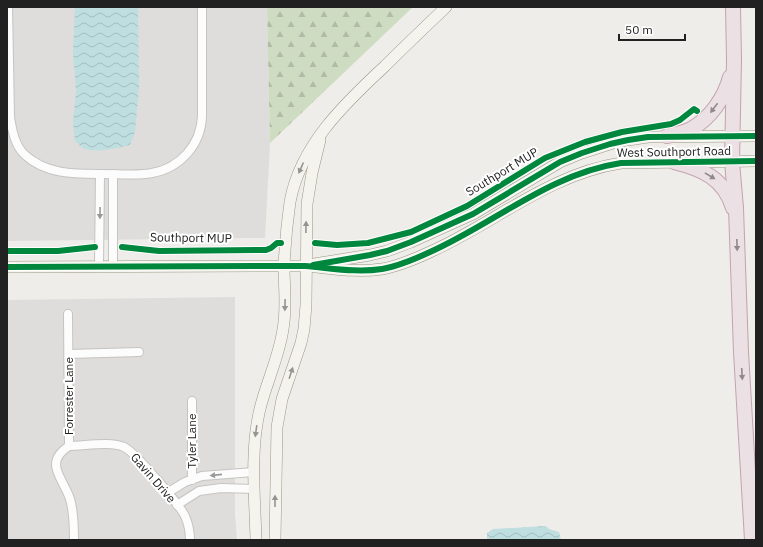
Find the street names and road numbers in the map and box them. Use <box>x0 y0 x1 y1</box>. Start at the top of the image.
street label: West Southport Road <box>617 143 731 160</box>
street label: Southport MUP <box>463 144 541 199</box>
street label: Southport MUP <box>150 229 232 246</box>
street label: Forrester Lane <box>61 357 76 435</box>
street label: Tyler Lane <box>184 413 199 469</box>
street label: Gavin Drive <box>128 450 179 506</box>

